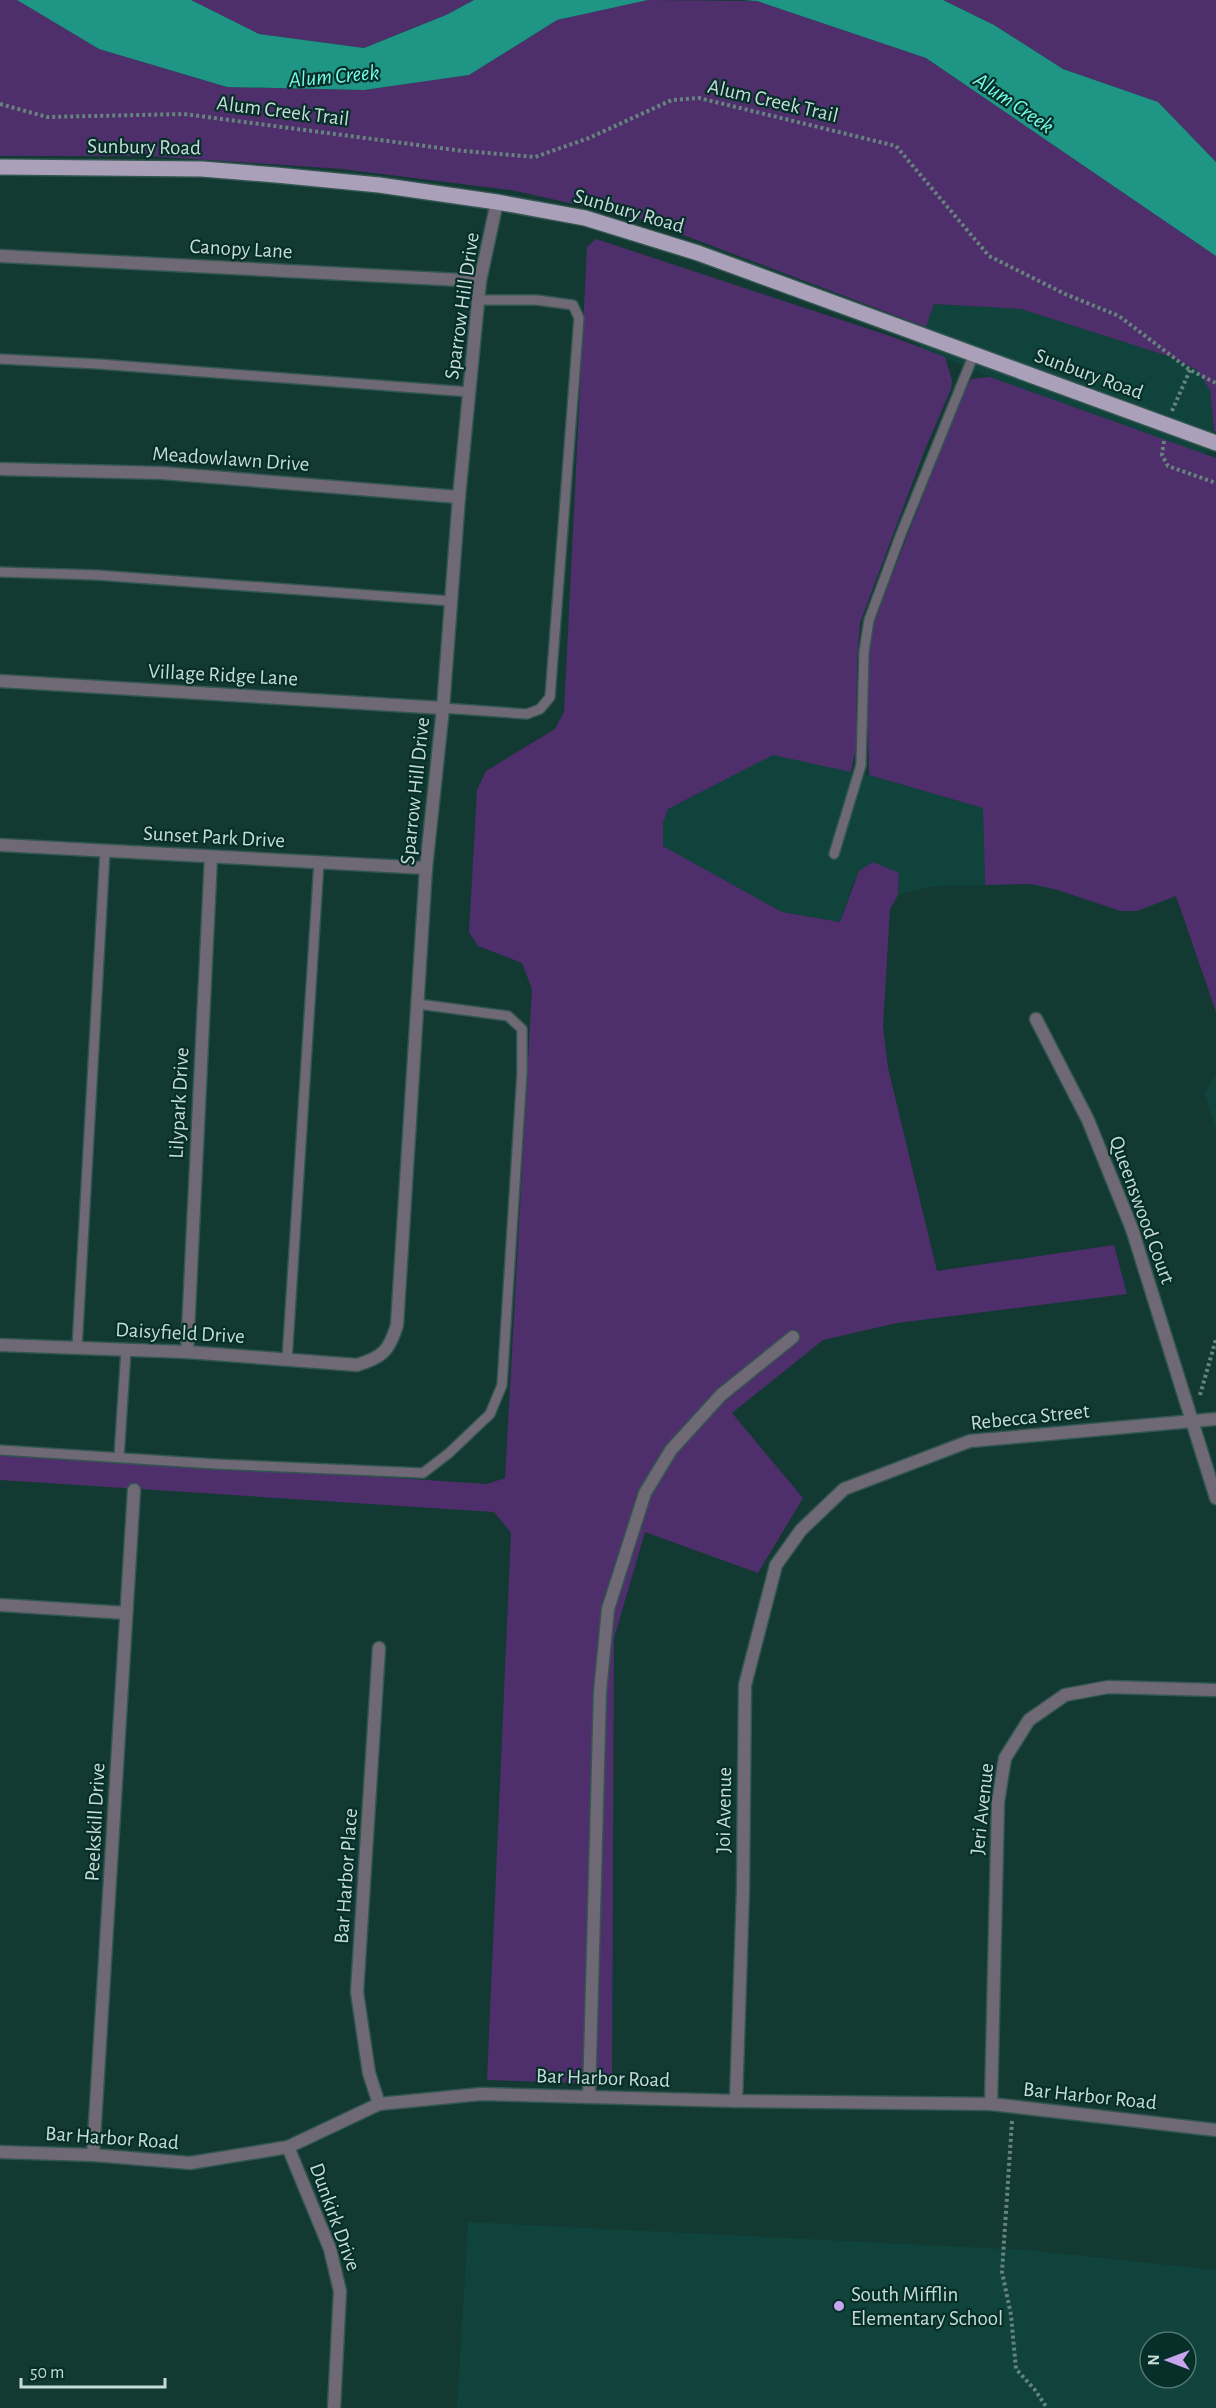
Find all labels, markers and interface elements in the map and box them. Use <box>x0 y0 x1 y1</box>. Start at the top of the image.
water label: Alum Creek <box>287 61 380 91</box>
water label: Alum Creek <box>969 68 1058 138</box>
street label: Alum Creek Trail <box>706 76 840 126</box>
street label: Alum Creek Trail <box>216 92 350 130</box>
street label: Sunbury Road <box>87 136 201 158</box>
street label: Sunbury Road <box>571 185 687 237</box>
street label: Sparrow Hill Drive <box>441 231 483 381</box>
street label: Canopy Lane <box>189 236 293 262</box>
street label: Sunbury Road <box>1032 345 1146 403</box>
street label: Meadowlawn Drive <box>152 443 310 475</box>
street label: Village Ridge Lane <box>147 661 299 689</box>
street label: Sparrow Hill Drive <box>397 716 433 866</box>
street label: Sunset Park Drive <box>142 823 286 851</box>
street label: Lilypark Drive <box>166 1047 192 1159</box>
street label: Queenswood Court <box>1106 1133 1179 1287</box>
street label: Daisyfield Drive <box>115 1319 245 1347</box>
street label: Rebecca Street <box>969 1400 1091 1434</box>
street label: Peekskill Drive <box>81 1762 109 1882</box>
street label: Jeri Avenue <box>967 1762 997 1856</box>
street label: Joi Avenue <box>713 1767 735 1853</box>
street label: Bar Harbor Place <box>331 1807 361 1945</box>
street label: Bar Harbor Road <box>536 2065 671 2091</box>
street label: Bar Harbor Road <box>1022 2079 1158 2113</box>
street label: Bar Harbor Road <box>44 2123 180 2153</box>
street label: Dunkirk Drive <box>306 2160 364 2274</box>
place label: South Mifflin Elementary School <box>851 2284 1003 2329</box>
marker: South Mifflin Elementary School <box>832 2299 846 2313</box>
north arrow <box>1138 2330 1198 2390</box>
scale bar <box>21 2351 165 2389</box>
text: N <box>1146 2354 1162 2366</box>
text: 50 m <box>30 2364 64 2382</box>

